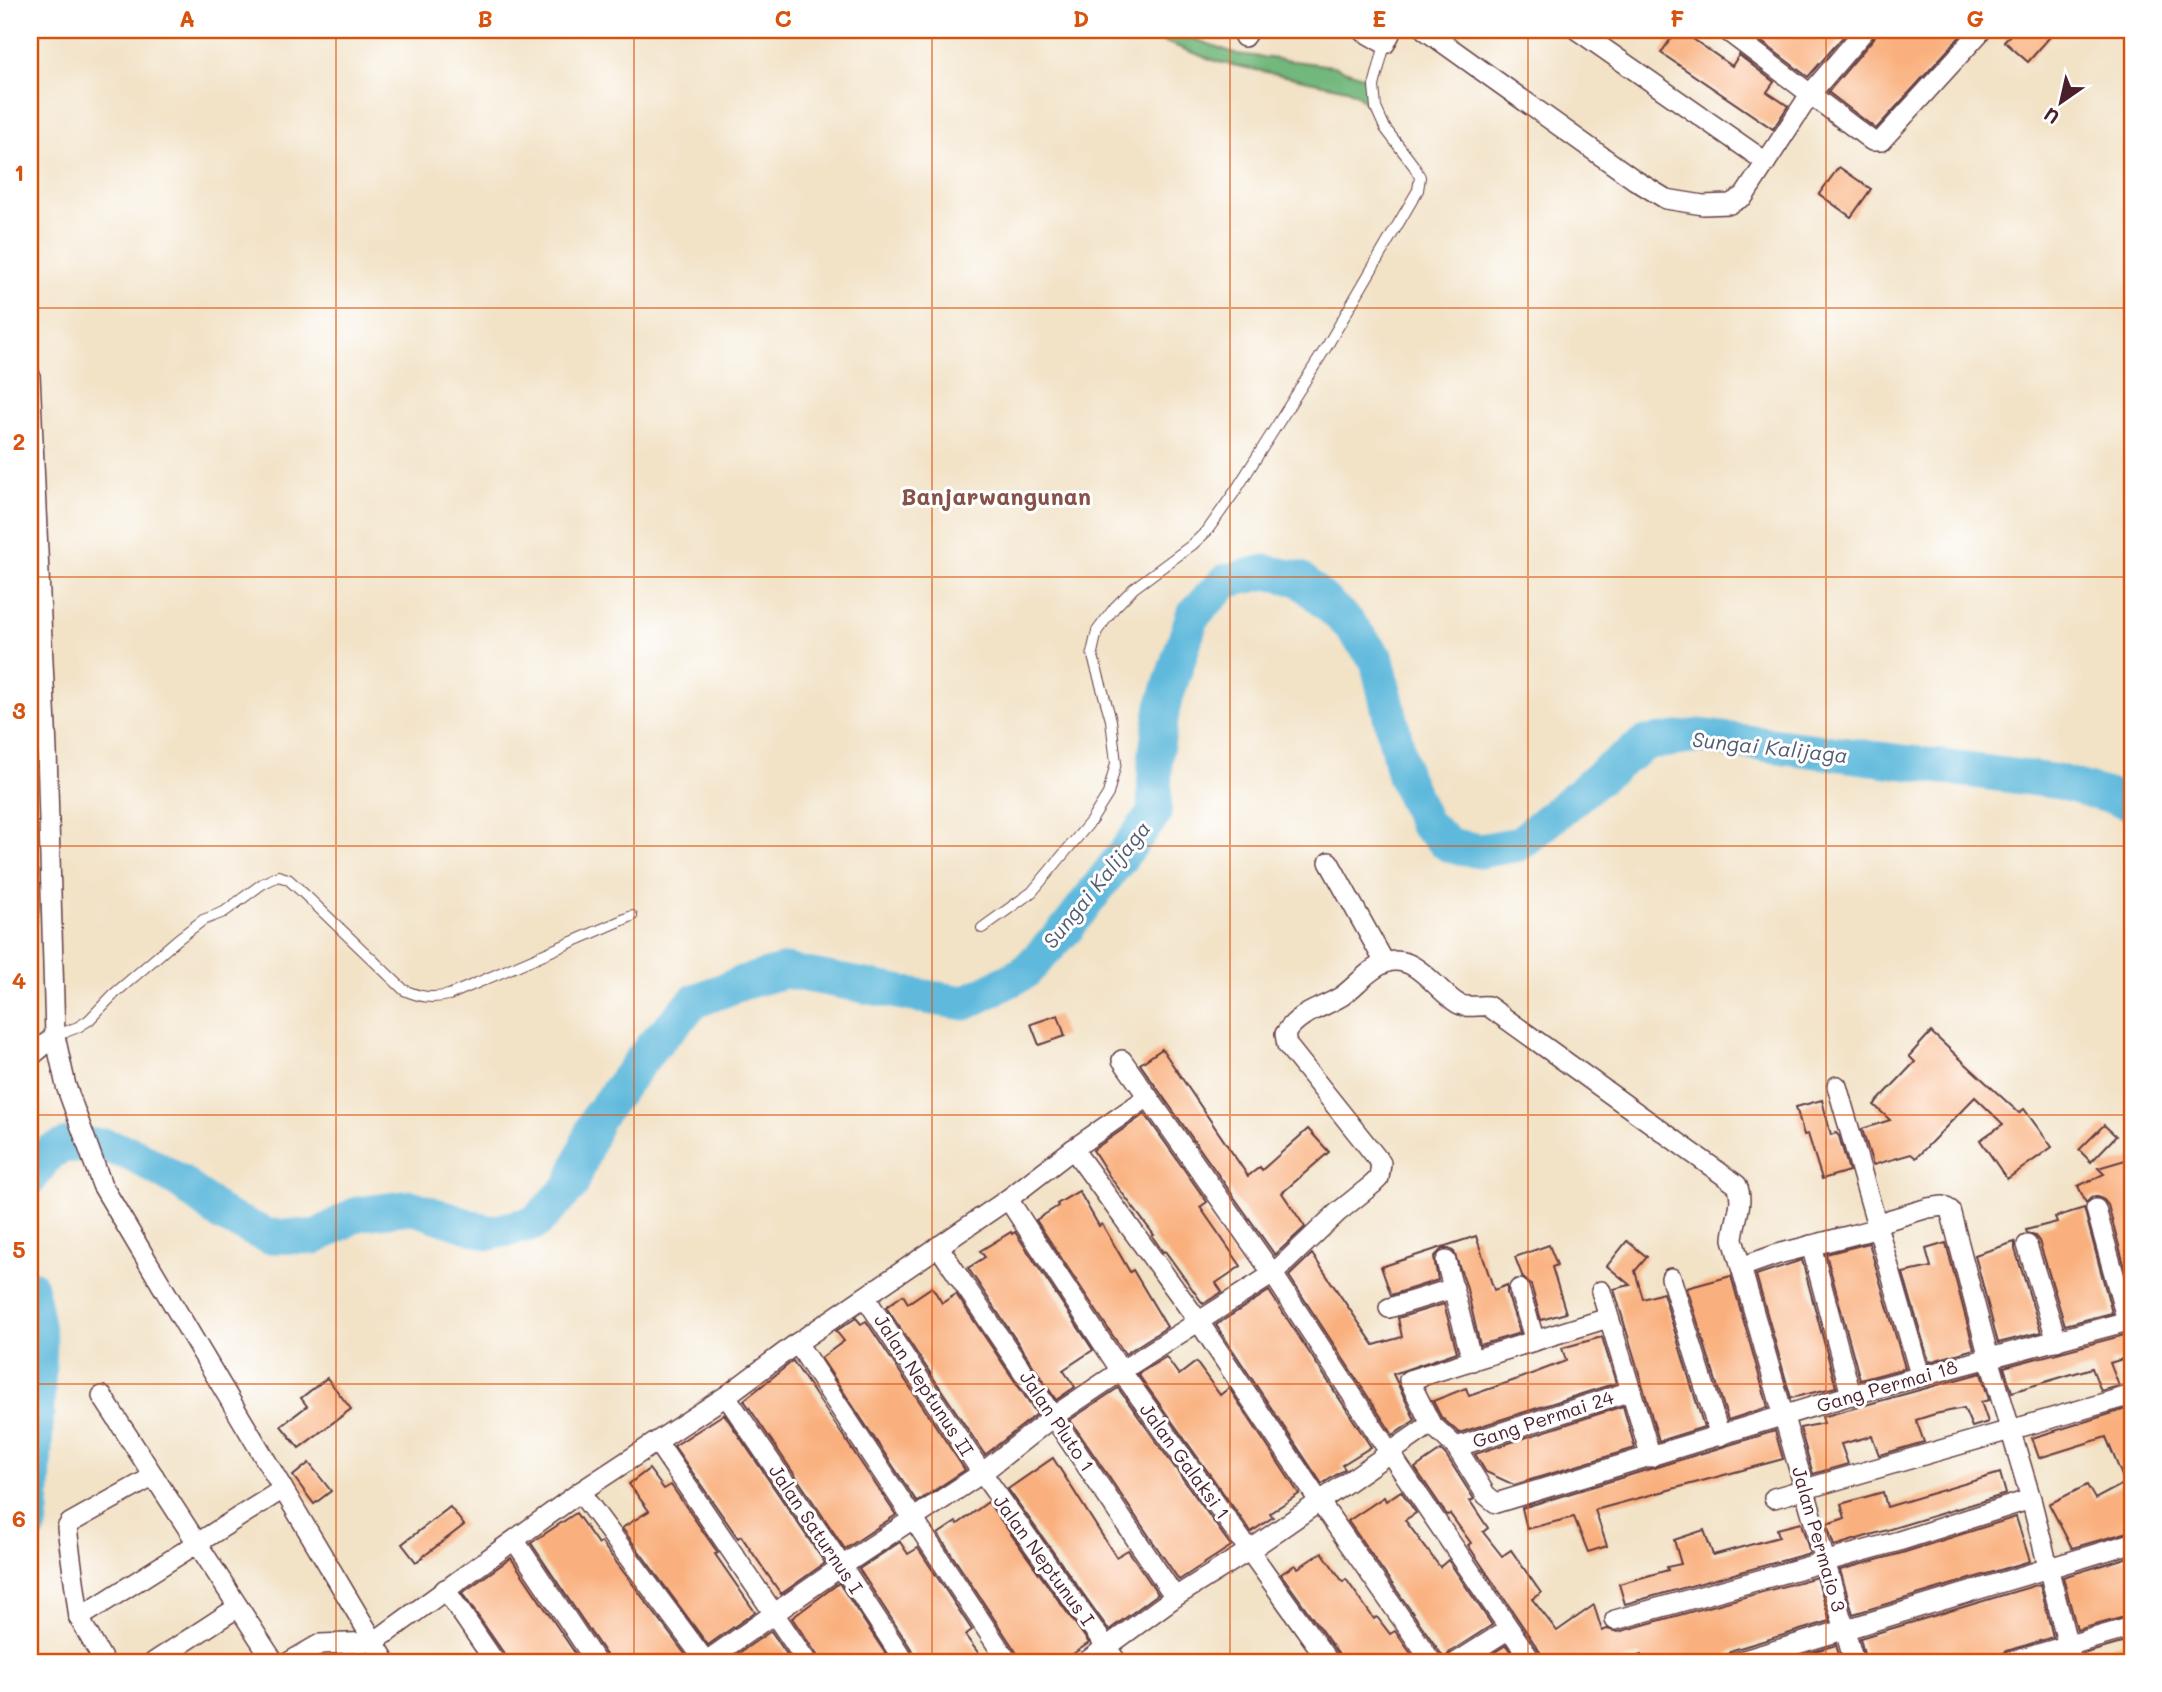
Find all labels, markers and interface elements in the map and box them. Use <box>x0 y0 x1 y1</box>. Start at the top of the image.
text: A <box>179 3 195 33</box>
text: B <box>477 3 493 33</box>
text: C <box>774 3 792 33</box>
text: D <box>1073 3 1089 33</box>
text: E <box>1372 3 1386 33</box>
text: F <box>1670 3 1684 33</box>
text: G <box>1966 3 1984 33</box>
north arrow <box>2025 66 2096 136</box>
text: U <box>2039 102 2064 131</box>
text: 1 <box>14 157 24 187</box>
text: 2 <box>13 426 25 456</box>
district label: Banjarwangunan <box>901 481 1091 511</box>
text: 3 <box>12 695 26 725</box>
water label: Sungai Kalijaga <box>1691 725 1849 768</box>
water label: Sungai Kalijaga <box>1036 815 1156 953</box>
text: 4 <box>12 965 26 995</box>
text: 5 <box>12 1234 26 1264</box>
street label: Jalan Neptunus II <box>869 1309 980 1461</box>
street label: Gang Permai 18 <box>1814 1353 1960 1418</box>
street label: Jalan Pluto 1 <box>1014 1365 1100 1476</box>
street label: Gang Permai 24 <box>1469 1384 1617 1453</box>
street label: Jalan Galaksi 1 <box>1135 1398 1236 1524</box>
street label: Jalan Saturnus I <box>764 1459 869 1598</box>
street label: Jalan Permaio 3 <box>1787 1463 1852 1614</box>
street label: Jalan Neptunus I <box>988 1489 1100 1630</box>
text: 6 <box>12 1503 26 1533</box>

